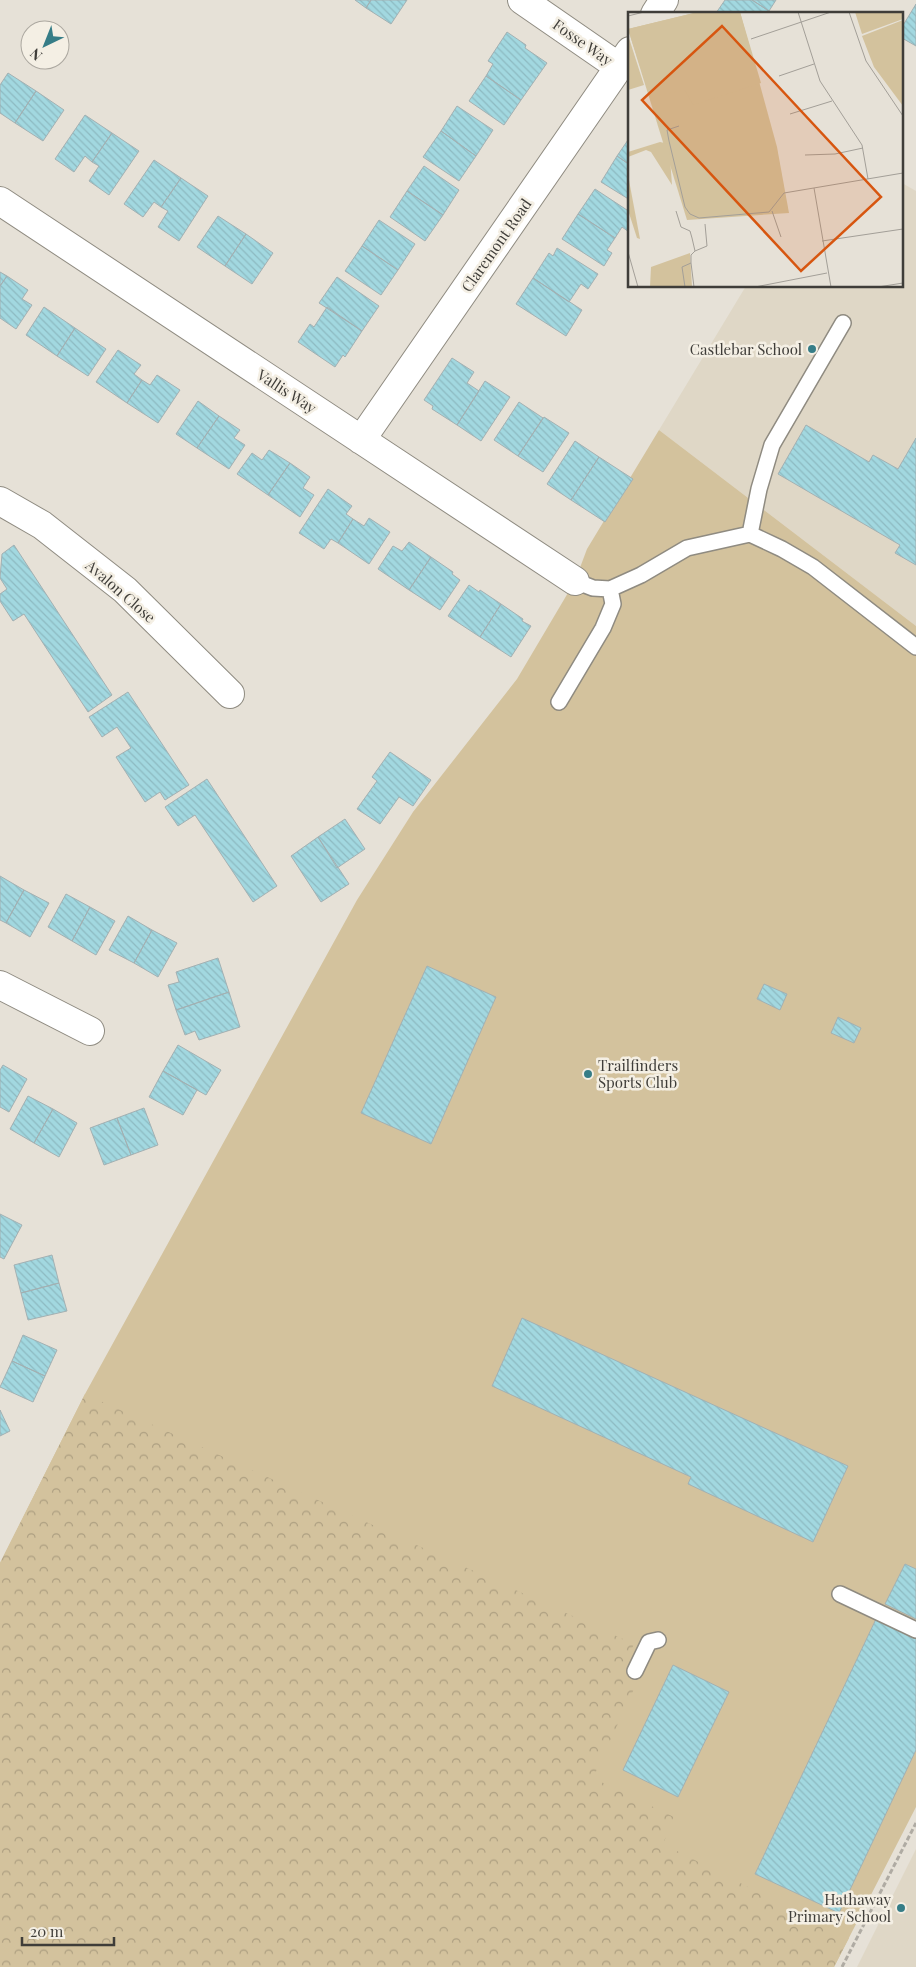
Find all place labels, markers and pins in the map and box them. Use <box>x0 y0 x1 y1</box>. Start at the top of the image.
place label: Castlebar School <box>690 339 802 359</box>
marker: Castlebar School <box>806 343 818 355</box>
place label: Trailfinders Sports Club <box>598 1055 678 1092</box>
marker: Trailfinders Sports Club <box>582 1068 594 1080</box>
place label: Hathaway Primary School <box>788 1889 891 1926</box>
marker: Hathaway Primary School <box>895 1902 907 1914</box>

